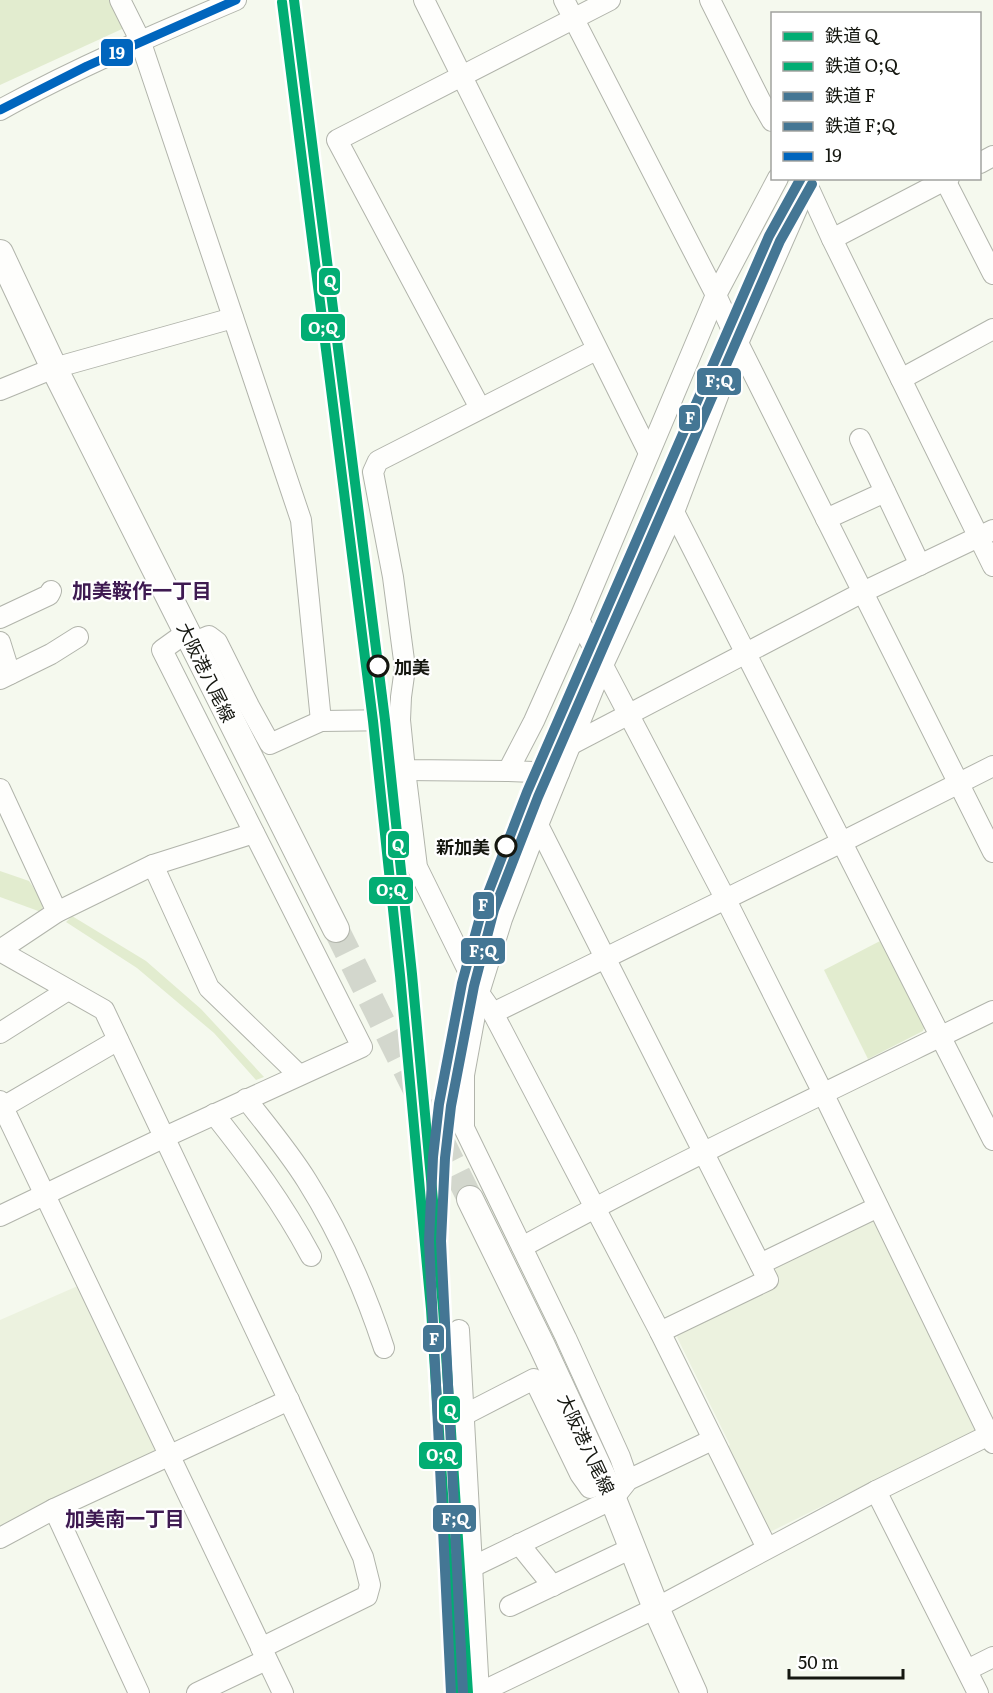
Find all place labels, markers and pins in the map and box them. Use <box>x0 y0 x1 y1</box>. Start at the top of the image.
place label: 加美 <box>394 653 430 680</box>
marker: 加美 <box>367 655 389 677</box>
place label: 新加美 <box>436 833 490 860</box>
marker: 新加美 <box>495 835 517 857</box>

